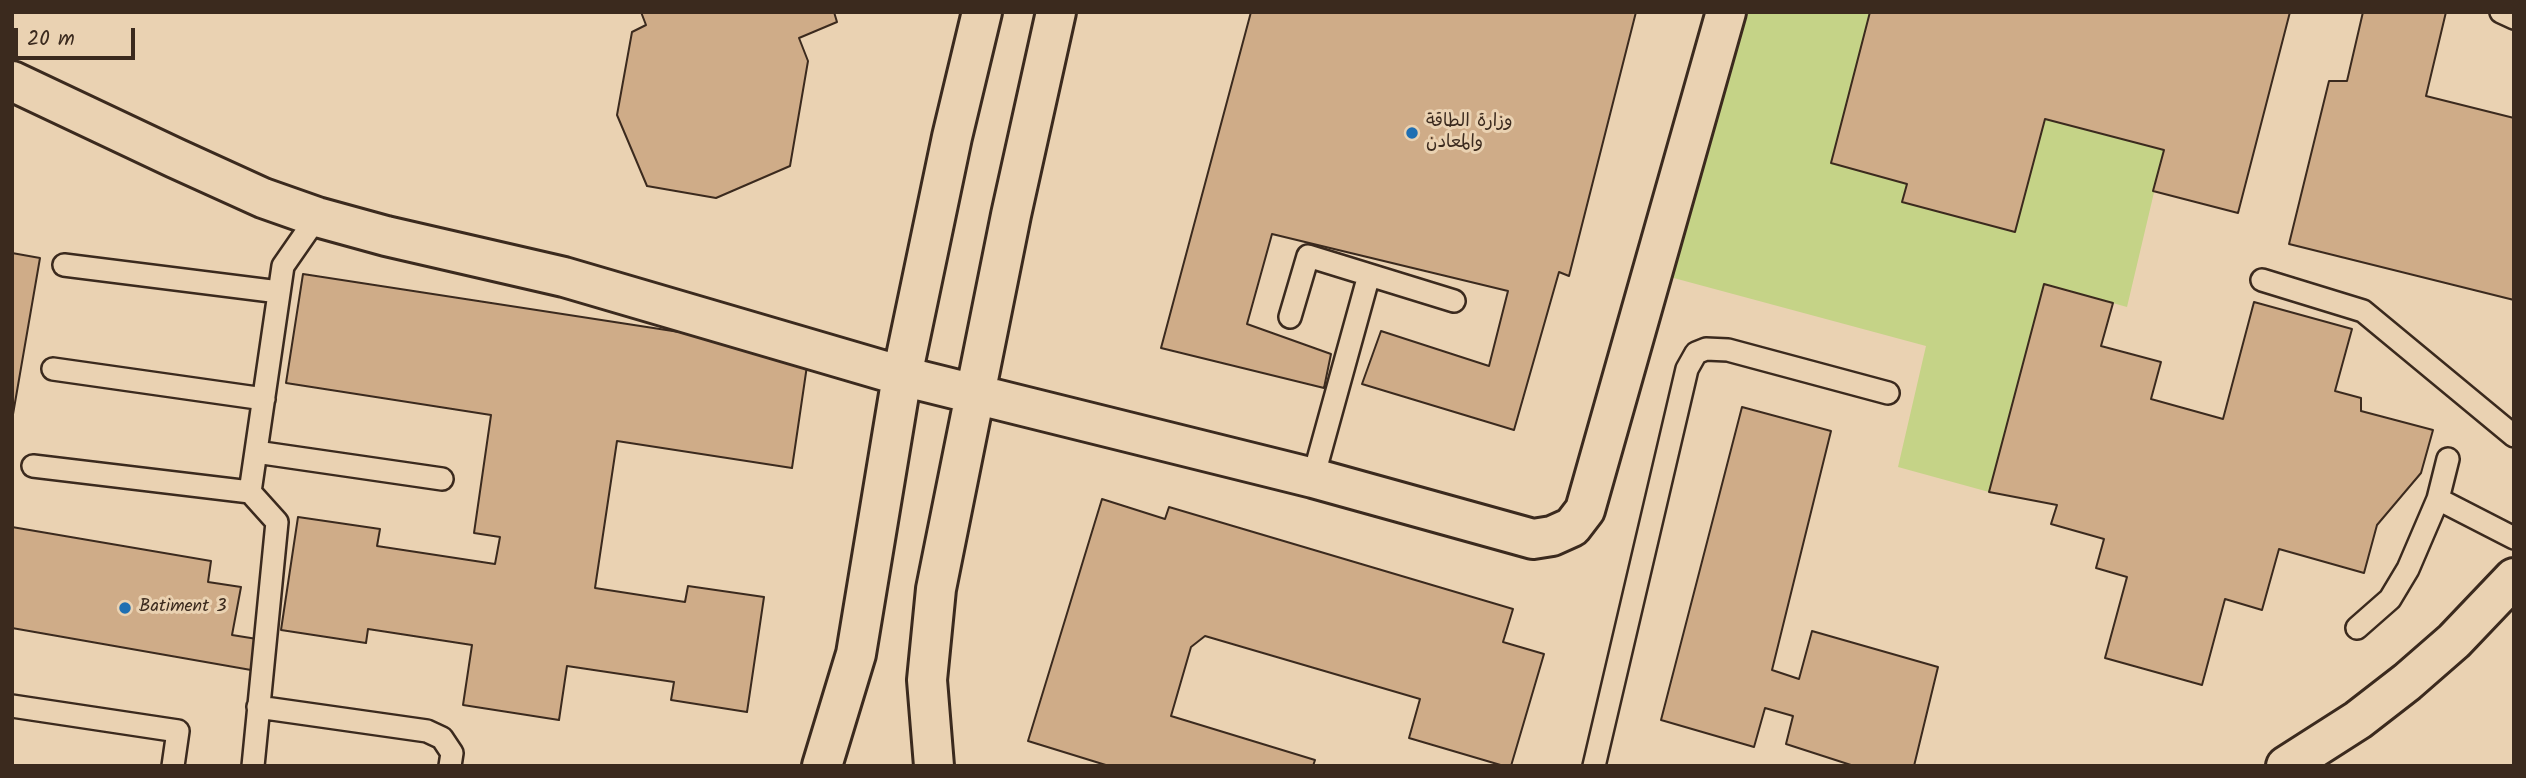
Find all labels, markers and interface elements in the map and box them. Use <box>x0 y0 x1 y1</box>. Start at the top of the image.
scale bar <box>18 14 138 58</box>
text: 20 m <box>27 23 75 56</box>
place label: وزارة الطاقة والمعادن <box>1426 112 1512 154</box>
marker: وزارة الطاقة والمعادن <box>1404 125 1420 141</box>
place label: Batiment 3 <box>139 597 227 619</box>
marker: Batiment 3 <box>117 600 133 616</box>

